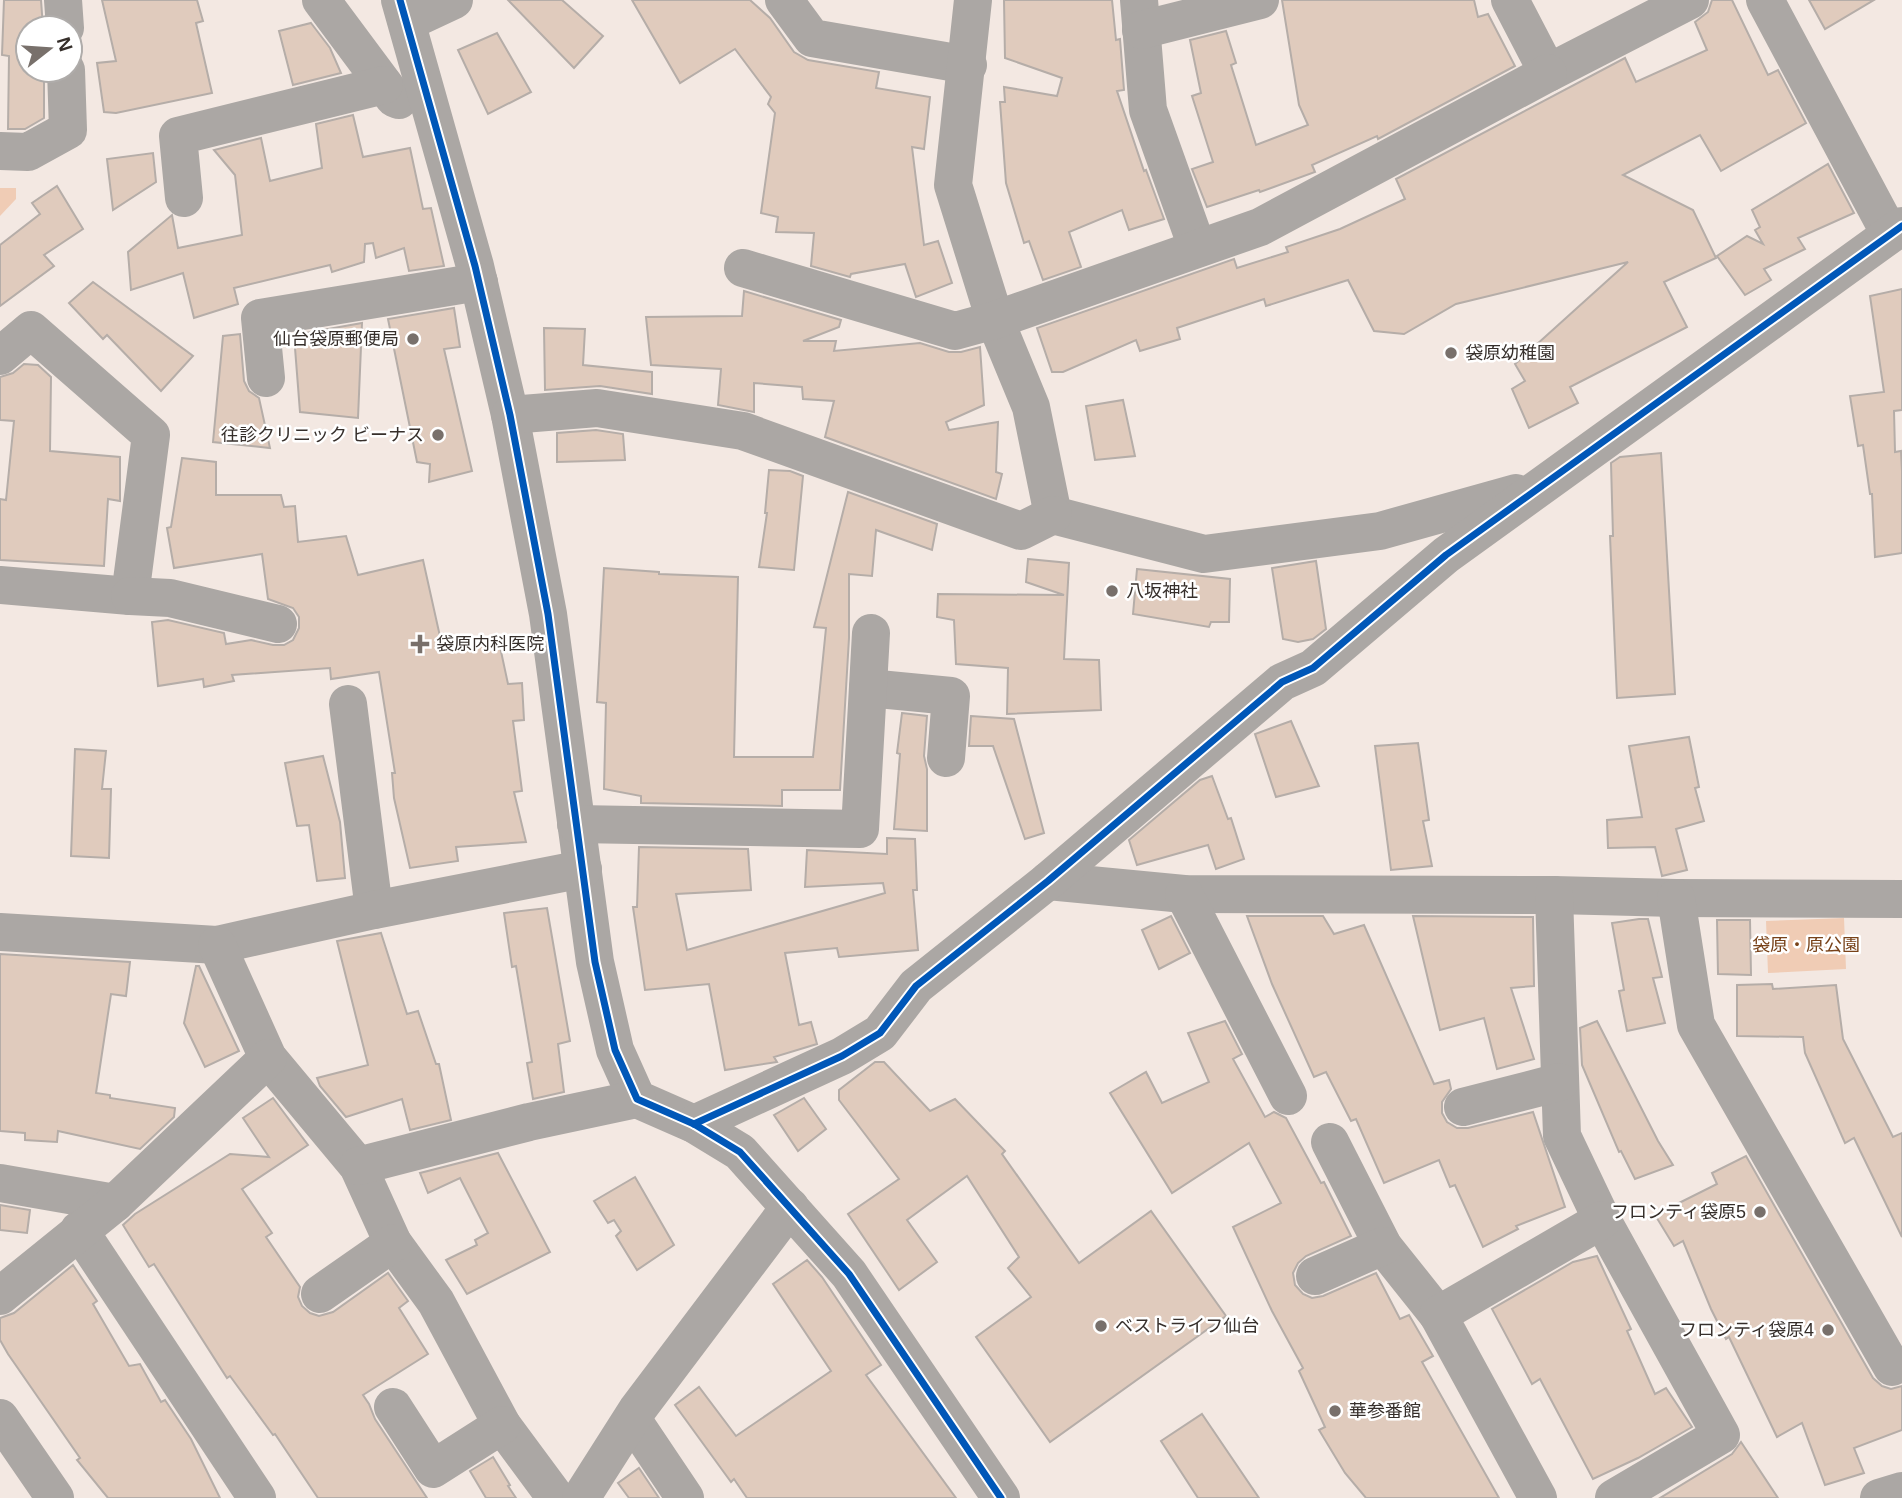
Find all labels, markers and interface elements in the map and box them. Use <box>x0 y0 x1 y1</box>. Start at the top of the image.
north arrow <box>14 14 84 84</box>
text: N <box>53 35 77 54</box>
place label: 仙台袋原郵便局 <box>273 329 399 349</box>
marker: 仙台袋原郵便局 <box>405 331 421 347</box>
place label: 袋原幼稚園 <box>1465 343 1555 363</box>
marker: 袋原幼稚園 <box>1443 345 1459 361</box>
place label: 往診クリニック ビーナス <box>221 425 424 445</box>
marker: 往診クリニック ビーナス <box>430 427 446 443</box>
place label: 八坂神社 <box>1126 581 1198 601</box>
marker: 八坂神社 <box>1104 583 1120 599</box>
marker: 袋原内科医院 <box>410 634 430 654</box>
place label: 袋原内科医院 <box>436 634 544 654</box>
park label: 袋原・原公園 <box>1752 935 1860 955</box>
place label: フロンティ袋原5 <box>1611 1202 1746 1222</box>
marker: フロンティ袋原5 <box>1752 1204 1768 1220</box>
place label: ベストライフ仙台 <box>1115 1316 1259 1336</box>
marker: ベストライフ仙台 <box>1093 1318 1109 1334</box>
place label: フロンティ袋原4 <box>1679 1320 1814 1340</box>
marker: フロンティ袋原4 <box>1820 1322 1836 1338</box>
place label: 華参番館 <box>1349 1401 1421 1421</box>
marker: 華参番館 <box>1327 1403 1343 1419</box>

